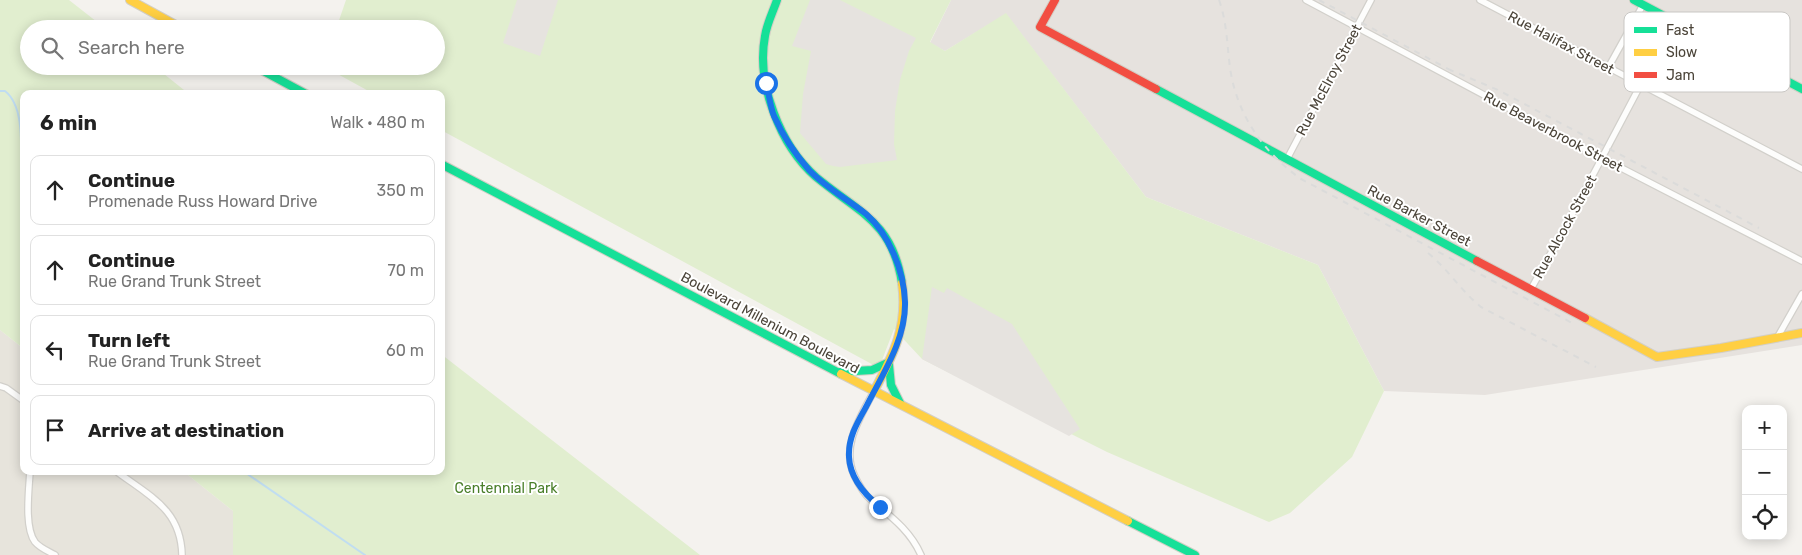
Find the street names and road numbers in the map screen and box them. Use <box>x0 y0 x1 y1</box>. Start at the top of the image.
street label: Rue Halifax Street <box>1505 8 1617 78</box>
street label: Rue McElroy Street <box>1292 21 1366 139</box>
street label: Rue Beaverbrook Street <box>1481 88 1626 176</box>
street label: Rue Alcock Street <box>1530 172 1601 282</box>
street label: Rue Barker Street <box>1364 182 1474 251</box>
street label: Boulevard Millenium Boulevard <box>678 269 862 377</box>

